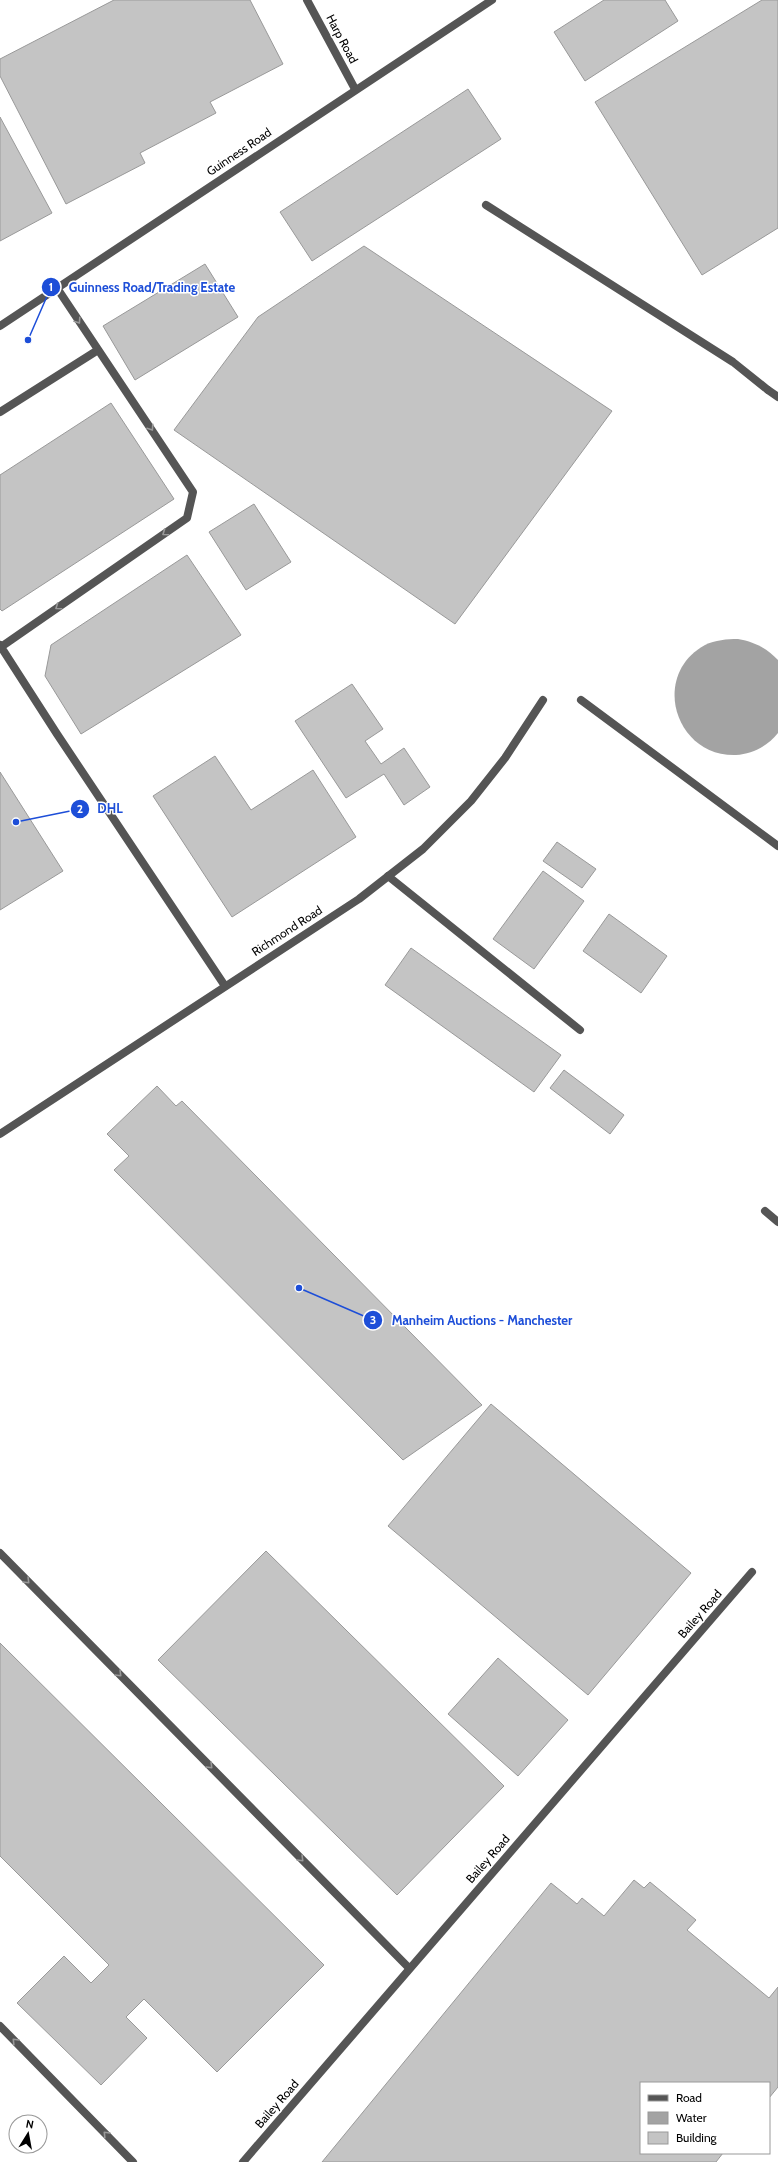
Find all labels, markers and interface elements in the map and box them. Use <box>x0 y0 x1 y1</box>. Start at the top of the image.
street label: Harp Road <box>323 12 362 66</box>
street label: Guinness Road <box>203 124 274 179</box>
callout: Guinness Road/Trading Estate <box>41 275 244 300</box>
text: 1 <box>49 279 53 294</box>
text: Guinness Road/Trading Estate <box>69 279 236 295</box>
one-way arrow <box>73 316 80 323</box>
one-way arrow <box>146 424 153 431</box>
one-way arrow <box>162 528 169 536</box>
one-way arrow <box>55 602 62 610</box>
callout: DHL <box>70 796 131 821</box>
text: DHL <box>97 800 123 816</box>
text: 2 <box>77 801 83 816</box>
street label: Richmond Road <box>249 902 325 959</box>
callout: Manheim Auctions - Manchester <box>363 1308 580 1333</box>
text: 3 <box>370 1312 376 1327</box>
text: Manheim Auctions - Manchester <box>392 1312 573 1328</box>
one-way arrow <box>22 1576 30 1584</box>
street label: Bailey Road <box>675 1586 725 1641</box>
one-way arrow <box>114 1669 122 1677</box>
one-way arrow <box>205 1761 213 1769</box>
street label: Bailey Road <box>463 1831 513 1886</box>
one-way arrow <box>297 1854 304 1862</box>
one-way arrow <box>12 2038 20 2046</box>
street label: Bailey Road <box>252 2076 302 2131</box>
legend <box>640 2082 770 2154</box>
text: Road <box>676 2090 702 2105</box>
text: Water <box>676 2110 707 2125</box>
north arrow <box>8 2114 48 2154</box>
text: N <box>25 2117 35 2132</box>
text: Building <box>676 2130 718 2145</box>
one-way arrow <box>103 2131 111 2139</box>

